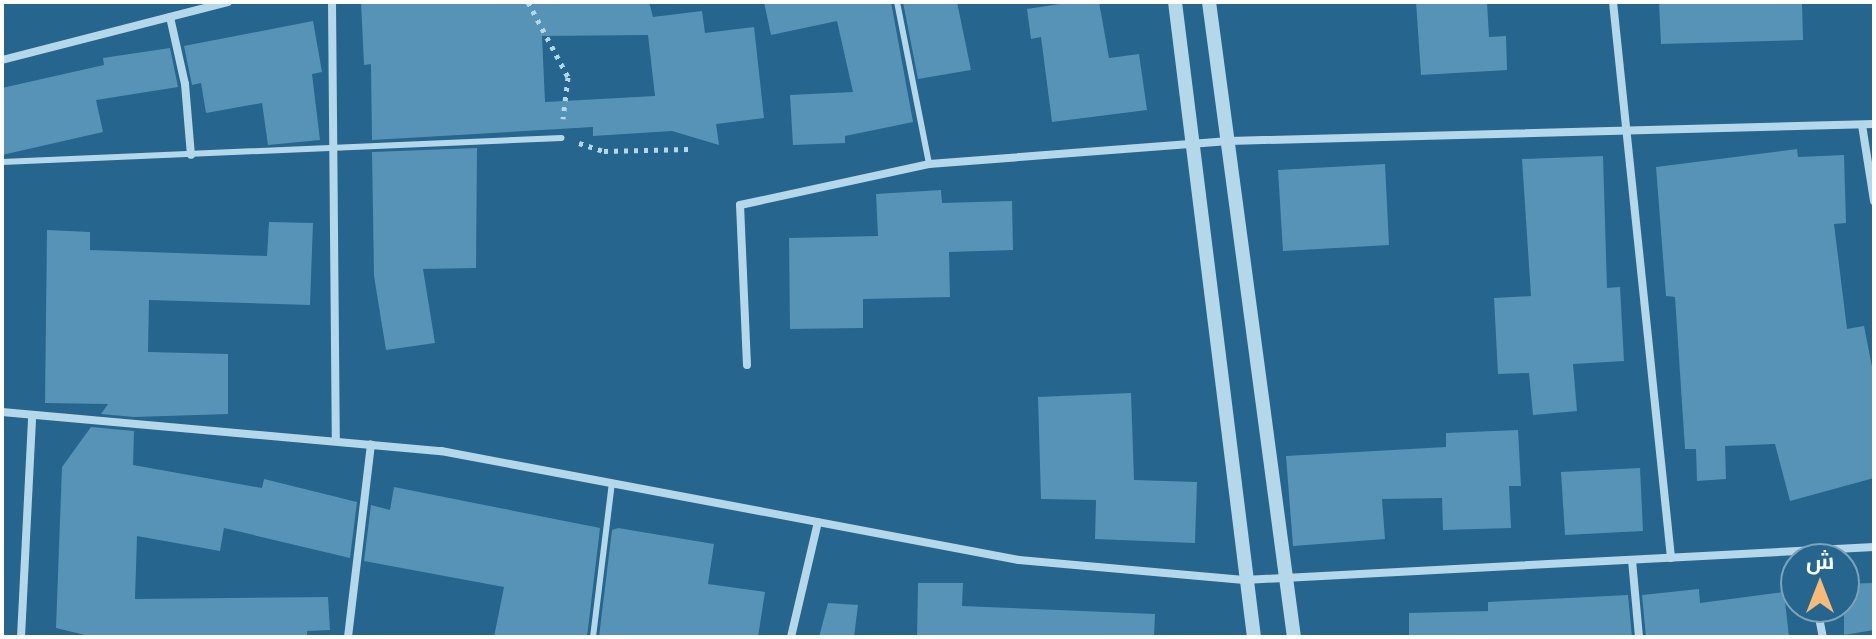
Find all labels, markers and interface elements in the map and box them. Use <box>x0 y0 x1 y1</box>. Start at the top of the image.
north arrow <box>1780 543 1860 623</box>
text: ش <box>1806 547 1834 574</box>

